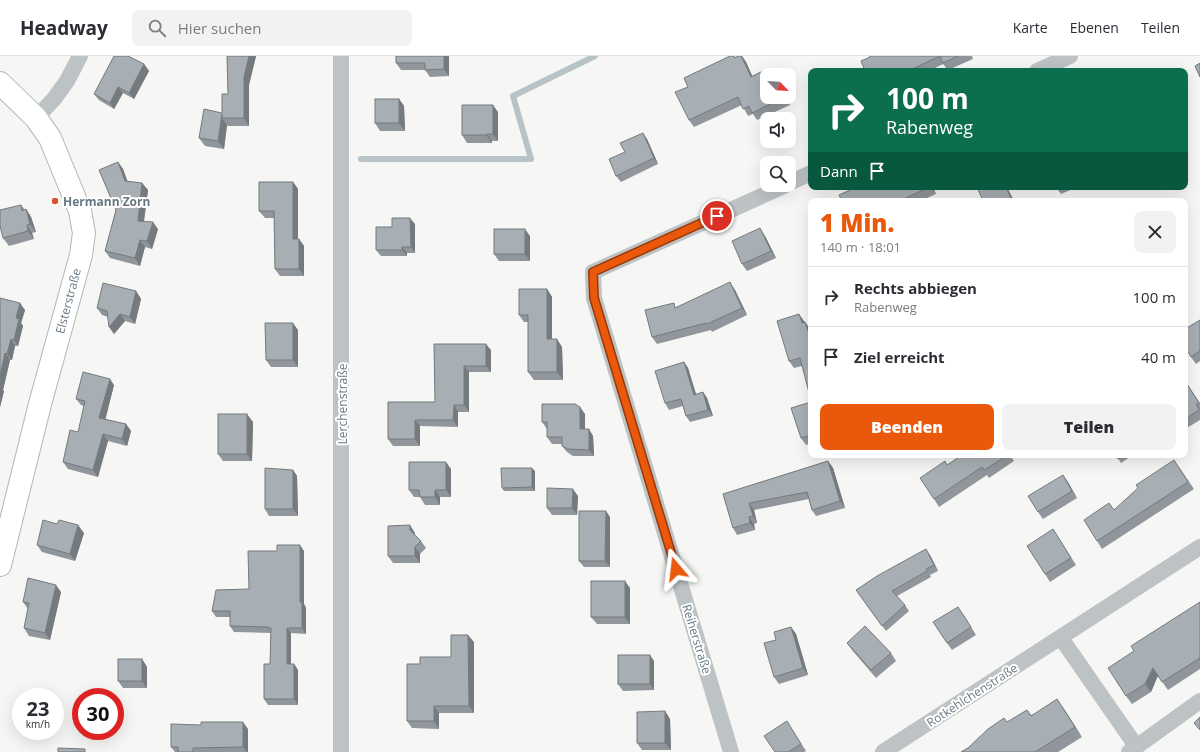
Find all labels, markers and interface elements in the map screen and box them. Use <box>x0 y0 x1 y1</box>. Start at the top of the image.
search box <box>132 10 412 46</box>
text: Headway <box>20 15 108 41</box>
icon: search <box>146 17 168 39</box>
text: Hier suchen <box>178 18 261 38</box>
text: Karte <box>1013 18 1048 37</box>
text: Ebenen <box>1070 18 1119 37</box>
text: Teilen <box>1141 18 1180 37</box>
north arrow <box>760 68 796 104</box>
map controls <box>760 68 796 192</box>
text: 100 m <box>886 79 969 117</box>
icon: right <box>820 84 872 136</box>
button: sound <box>760 112 796 148</box>
text: Rabenweg <box>886 115 973 139</box>
button: search <box>760 156 796 192</box>
icon: arrive <box>866 160 888 182</box>
text: Dann <box>820 161 858 181</box>
place label: Hermann Zorn <box>63 193 150 210</box>
marker: Hermann Zorn <box>50 196 60 206</box>
pin <box>700 199 734 233</box>
icon: arrive <box>706 205 728 227</box>
text: 1 Min. <box>820 206 894 239</box>
button: close <box>1134 211 1176 253</box>
text: 140 m · 18:01 <box>820 238 901 256</box>
street label: Elsterstraße <box>51 266 85 336</box>
text: Rechts abbiegen <box>854 278 977 298</box>
icon: right <box>820 286 842 308</box>
text: 100 m <box>1132 287 1176 307</box>
text: Rabenweg <box>854 298 917 316</box>
icon: arrive <box>820 346 842 368</box>
text: Ziel erreicht <box>854 347 945 367</box>
text: 40 m <box>1141 347 1176 367</box>
street label: Lerchenstraße <box>334 363 351 444</box>
button: Beenden <box>820 404 994 450</box>
button: Teilen <box>1002 404 1176 450</box>
position arrow <box>655 548 697 590</box>
street label: Reiherstraße <box>678 602 716 676</box>
street label: Rotkehlchenstraße <box>923 659 1021 731</box>
speed limit sign: 30 <box>72 688 124 740</box>
text: 23 <box>27 695 49 722</box>
text: km/h <box>26 717 50 731</box>

